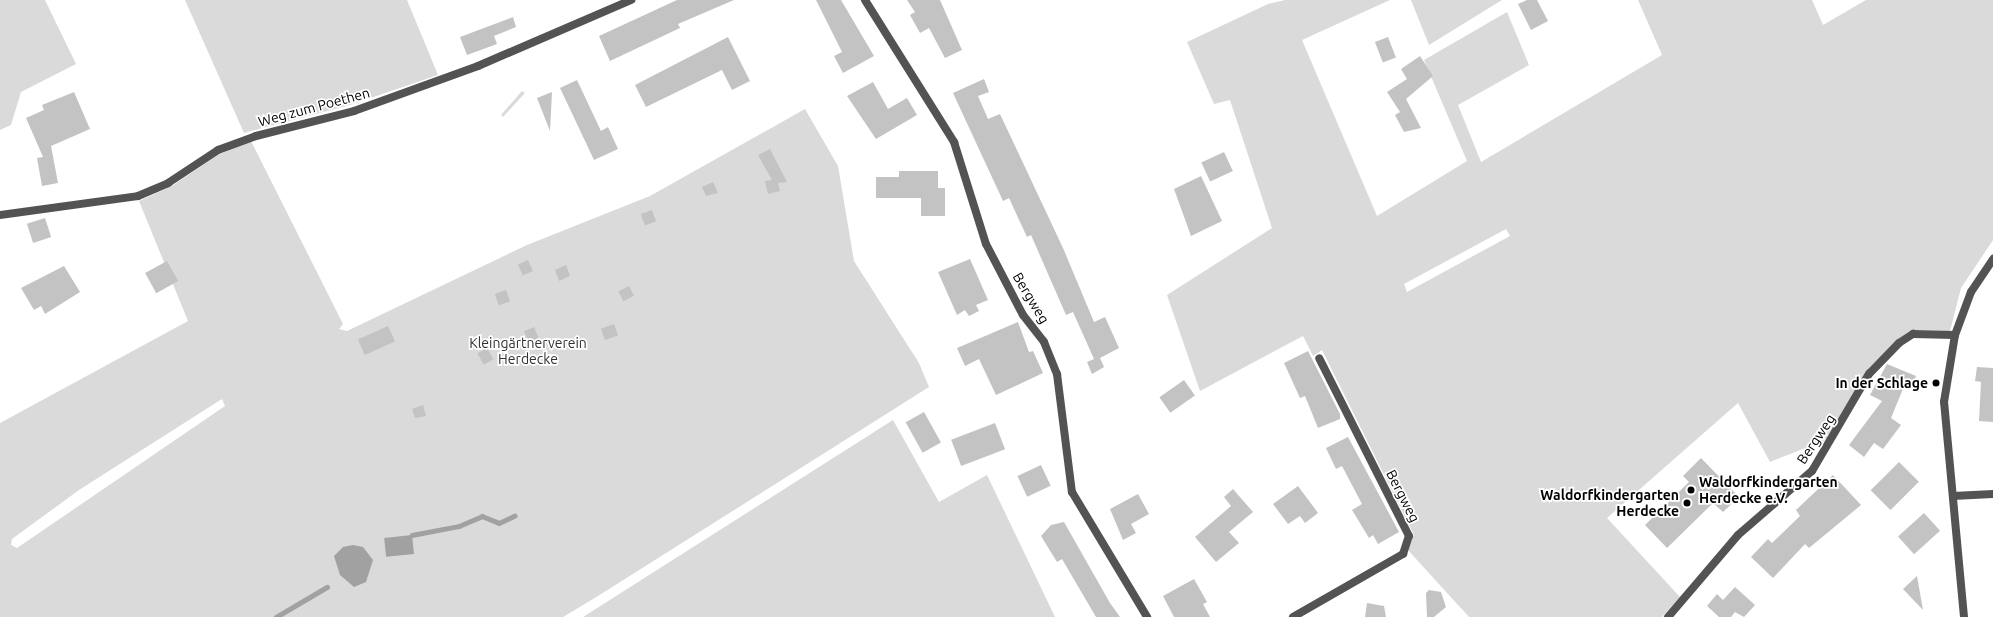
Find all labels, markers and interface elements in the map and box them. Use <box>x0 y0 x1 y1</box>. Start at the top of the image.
street label: Weg zum Poethen <box>256 84 372 130</box>
street label: Bergweg <box>1009 269 1053 327</box>
park label: Kleingärtnerverein Herdecke <box>469 335 587 368</box>
place label: In der Schlage <box>1835 375 1928 391</box>
marker: In der Schlage <box>1931 378 1941 388</box>
street label: Bergweg <box>1793 411 1839 467</box>
street label: Bergweg <box>1383 467 1423 525</box>
place label: Waldorfkindergarten Herdecke e.V. <box>1699 474 1838 506</box>
marker: Waldorfkindergarten Herdecke e.V. <box>1686 485 1696 495</box>
place label: Waldorfkindergarten Herdecke <box>1540 487 1679 520</box>
marker: Waldorfkindergarten Herdecke <box>1682 498 1692 508</box>

